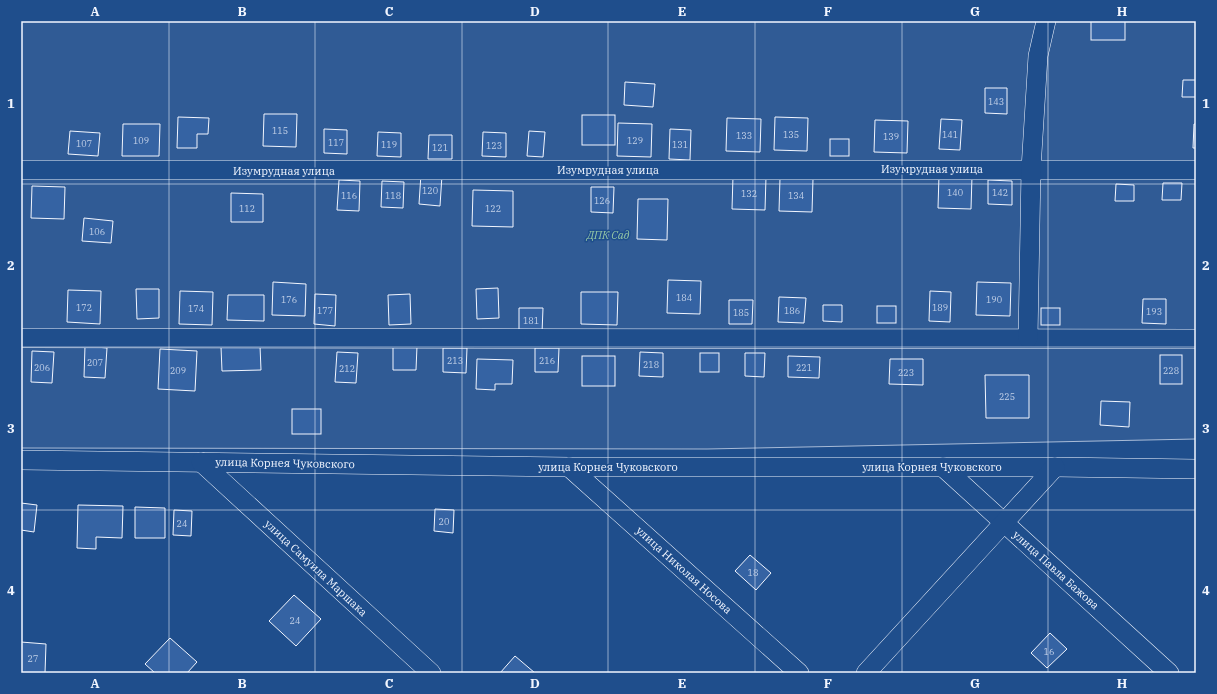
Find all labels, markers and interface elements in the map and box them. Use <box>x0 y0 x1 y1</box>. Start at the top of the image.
text: A <box>90 3 100 20</box>
text: B <box>237 3 247 20</box>
text: C <box>385 3 394 20</box>
text: D <box>530 3 540 20</box>
text: E <box>678 3 686 20</box>
text: F <box>824 3 832 20</box>
text: G <box>970 3 980 20</box>
text: H <box>1117 3 1128 20</box>
text: 1 <box>7 95 15 112</box>
text: 1 <box>1202 95 1210 112</box>
house number: 143 <box>988 96 1004 107</box>
house number: 115 <box>272 125 288 136</box>
house number: 135 <box>783 129 799 140</box>
house number: 141 <box>942 129 958 140</box>
house number: 133 <box>736 130 752 141</box>
house number: 139 <box>883 131 899 142</box>
house number: 109 <box>133 135 149 146</box>
house number: 129 <box>627 135 643 146</box>
house number: 117 <box>328 137 344 148</box>
house number: 107 <box>76 138 92 149</box>
house number: 119 <box>381 139 397 150</box>
house number: 131 <box>672 139 688 150</box>
house number: 123 <box>486 140 502 151</box>
house number: 121 <box>432 142 448 153</box>
street label: Изумрудная улица <box>881 162 983 176</box>
street label: Изумрудная улица <box>557 163 659 177</box>
street label: Изумрудная улица <box>233 164 335 178</box>
house number: 120 <box>422 185 438 196</box>
house number: 140 <box>947 187 963 198</box>
house number: 142 <box>992 187 1008 198</box>
house number: 132 <box>741 188 757 199</box>
house number: 116 <box>341 190 357 201</box>
house number: 118 <box>385 190 401 201</box>
house number: 134 <box>788 190 804 201</box>
house number: 126 <box>594 195 610 206</box>
house number: 112 <box>239 203 255 214</box>
house number: 122 <box>485 203 501 214</box>
house number: 106 <box>89 226 105 237</box>
park label: ДПК Сад <box>586 228 630 242</box>
text: 2 <box>7 257 15 274</box>
text: 2 <box>1202 257 1210 274</box>
house number: 184 <box>676 292 692 303</box>
house number: 176 <box>281 294 297 305</box>
house number: 190 <box>986 294 1002 305</box>
house number: 172 <box>76 302 92 313</box>
house number: 189 <box>932 302 948 313</box>
house number: 174 <box>188 303 204 314</box>
house number: 177 <box>317 305 333 316</box>
house number: 186 <box>784 305 800 316</box>
house number: 193 <box>1146 306 1162 317</box>
house number: 185 <box>733 307 749 318</box>
house number: 181 <box>523 315 539 326</box>
house number: 213 <box>447 355 463 366</box>
house number: 216 <box>539 355 555 366</box>
house number: 207 <box>87 357 103 368</box>
house number: 218 <box>643 359 659 370</box>
house number: 206 <box>34 362 50 373</box>
house number: 221 <box>796 362 812 373</box>
house number: 212 <box>339 363 355 374</box>
house number: 209 <box>170 365 186 376</box>
house number: 228 <box>1163 365 1179 376</box>
house number: 223 <box>898 367 914 378</box>
house number: 225 <box>999 391 1015 402</box>
text: 3 <box>7 420 15 437</box>
text: 3 <box>1202 420 1210 437</box>
street label: улица Корнея Чуковского <box>215 455 355 471</box>
street label: улица Корнея Чуковского <box>538 460 678 474</box>
street label: улица Корнея Чуковского <box>862 460 1002 474</box>
house number: 20 <box>439 516 449 527</box>
street label: улица Самуила Маршака <box>262 517 370 619</box>
house number: 24 <box>177 518 187 529</box>
street label: улица Николая Носова <box>633 523 735 617</box>
street label: улица Павла Бажова <box>1010 528 1102 612</box>
house number: 18 <box>748 567 758 578</box>
text: 4 <box>7 582 15 599</box>
text: 4 <box>1202 582 1210 599</box>
house number: 24 <box>290 615 300 626</box>
house number: 16 <box>1044 646 1054 657</box>
house number: 27 <box>28 653 38 664</box>
text: A <box>90 675 100 692</box>
text: B <box>237 675 247 692</box>
text: C <box>385 675 394 692</box>
text: D <box>530 675 540 692</box>
text: E <box>678 675 686 692</box>
text: F <box>824 675 832 692</box>
text: G <box>970 675 980 692</box>
text: H <box>1117 675 1128 692</box>

